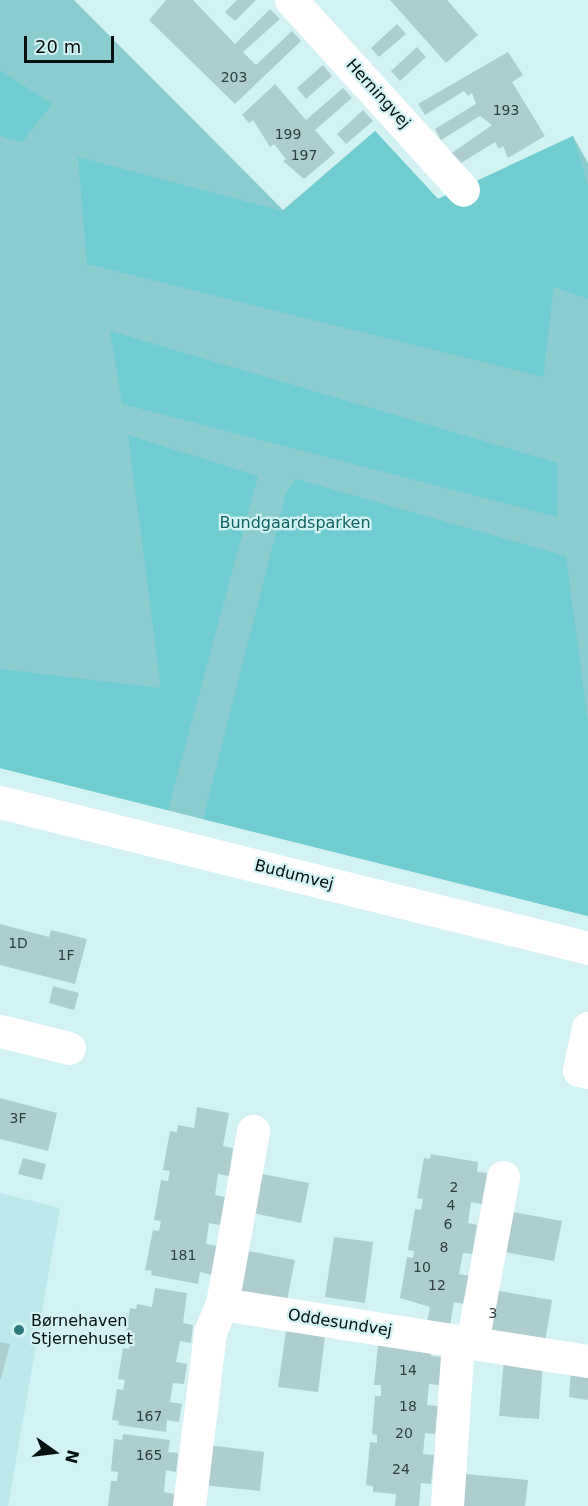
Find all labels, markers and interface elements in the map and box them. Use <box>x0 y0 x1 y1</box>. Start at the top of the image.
scale bar <box>27 24 117 62</box>
text: 20 m <box>35 36 81 57</box>
street label: Herningvej <box>342 55 414 133</box>
house number: 203 <box>221 69 247 85</box>
house number: 193 <box>493 102 519 118</box>
house number: 199 <box>275 126 301 142</box>
house number: 197 <box>291 147 317 163</box>
park label: Bundgaardsparken <box>219 513 371 533</box>
street label: Budumvej <box>252 856 336 894</box>
house number: 1D <box>8 935 28 951</box>
house number: 1F <box>58 947 74 963</box>
house number: 3F <box>10 1110 26 1126</box>
house number: 2 <box>450 1179 458 1195</box>
house number: 4 <box>447 1197 455 1213</box>
house number: 6 <box>444 1216 452 1232</box>
house number: 8 <box>440 1239 448 1255</box>
house number: 181 <box>170 1247 196 1263</box>
house number: 10 <box>413 1259 431 1275</box>
house number: 12 <box>428 1277 446 1293</box>
street label: Oddesundvej <box>287 1305 393 1341</box>
house number: 3 <box>489 1305 497 1321</box>
place label: Børnehaven Stjernehuset <box>31 1311 133 1349</box>
marker: Børnehaven Stjernehuset <box>12 1323 26 1337</box>
house number: 14 <box>399 1362 417 1378</box>
house number: 18 <box>399 1398 417 1414</box>
house number: 167 <box>136 1408 162 1424</box>
north arrow <box>24 1422 84 1482</box>
house number: 20 <box>395 1425 413 1441</box>
house number: 165 <box>136 1447 162 1463</box>
text: N <box>61 1448 83 1465</box>
house number: 24 <box>392 1461 410 1477</box>

